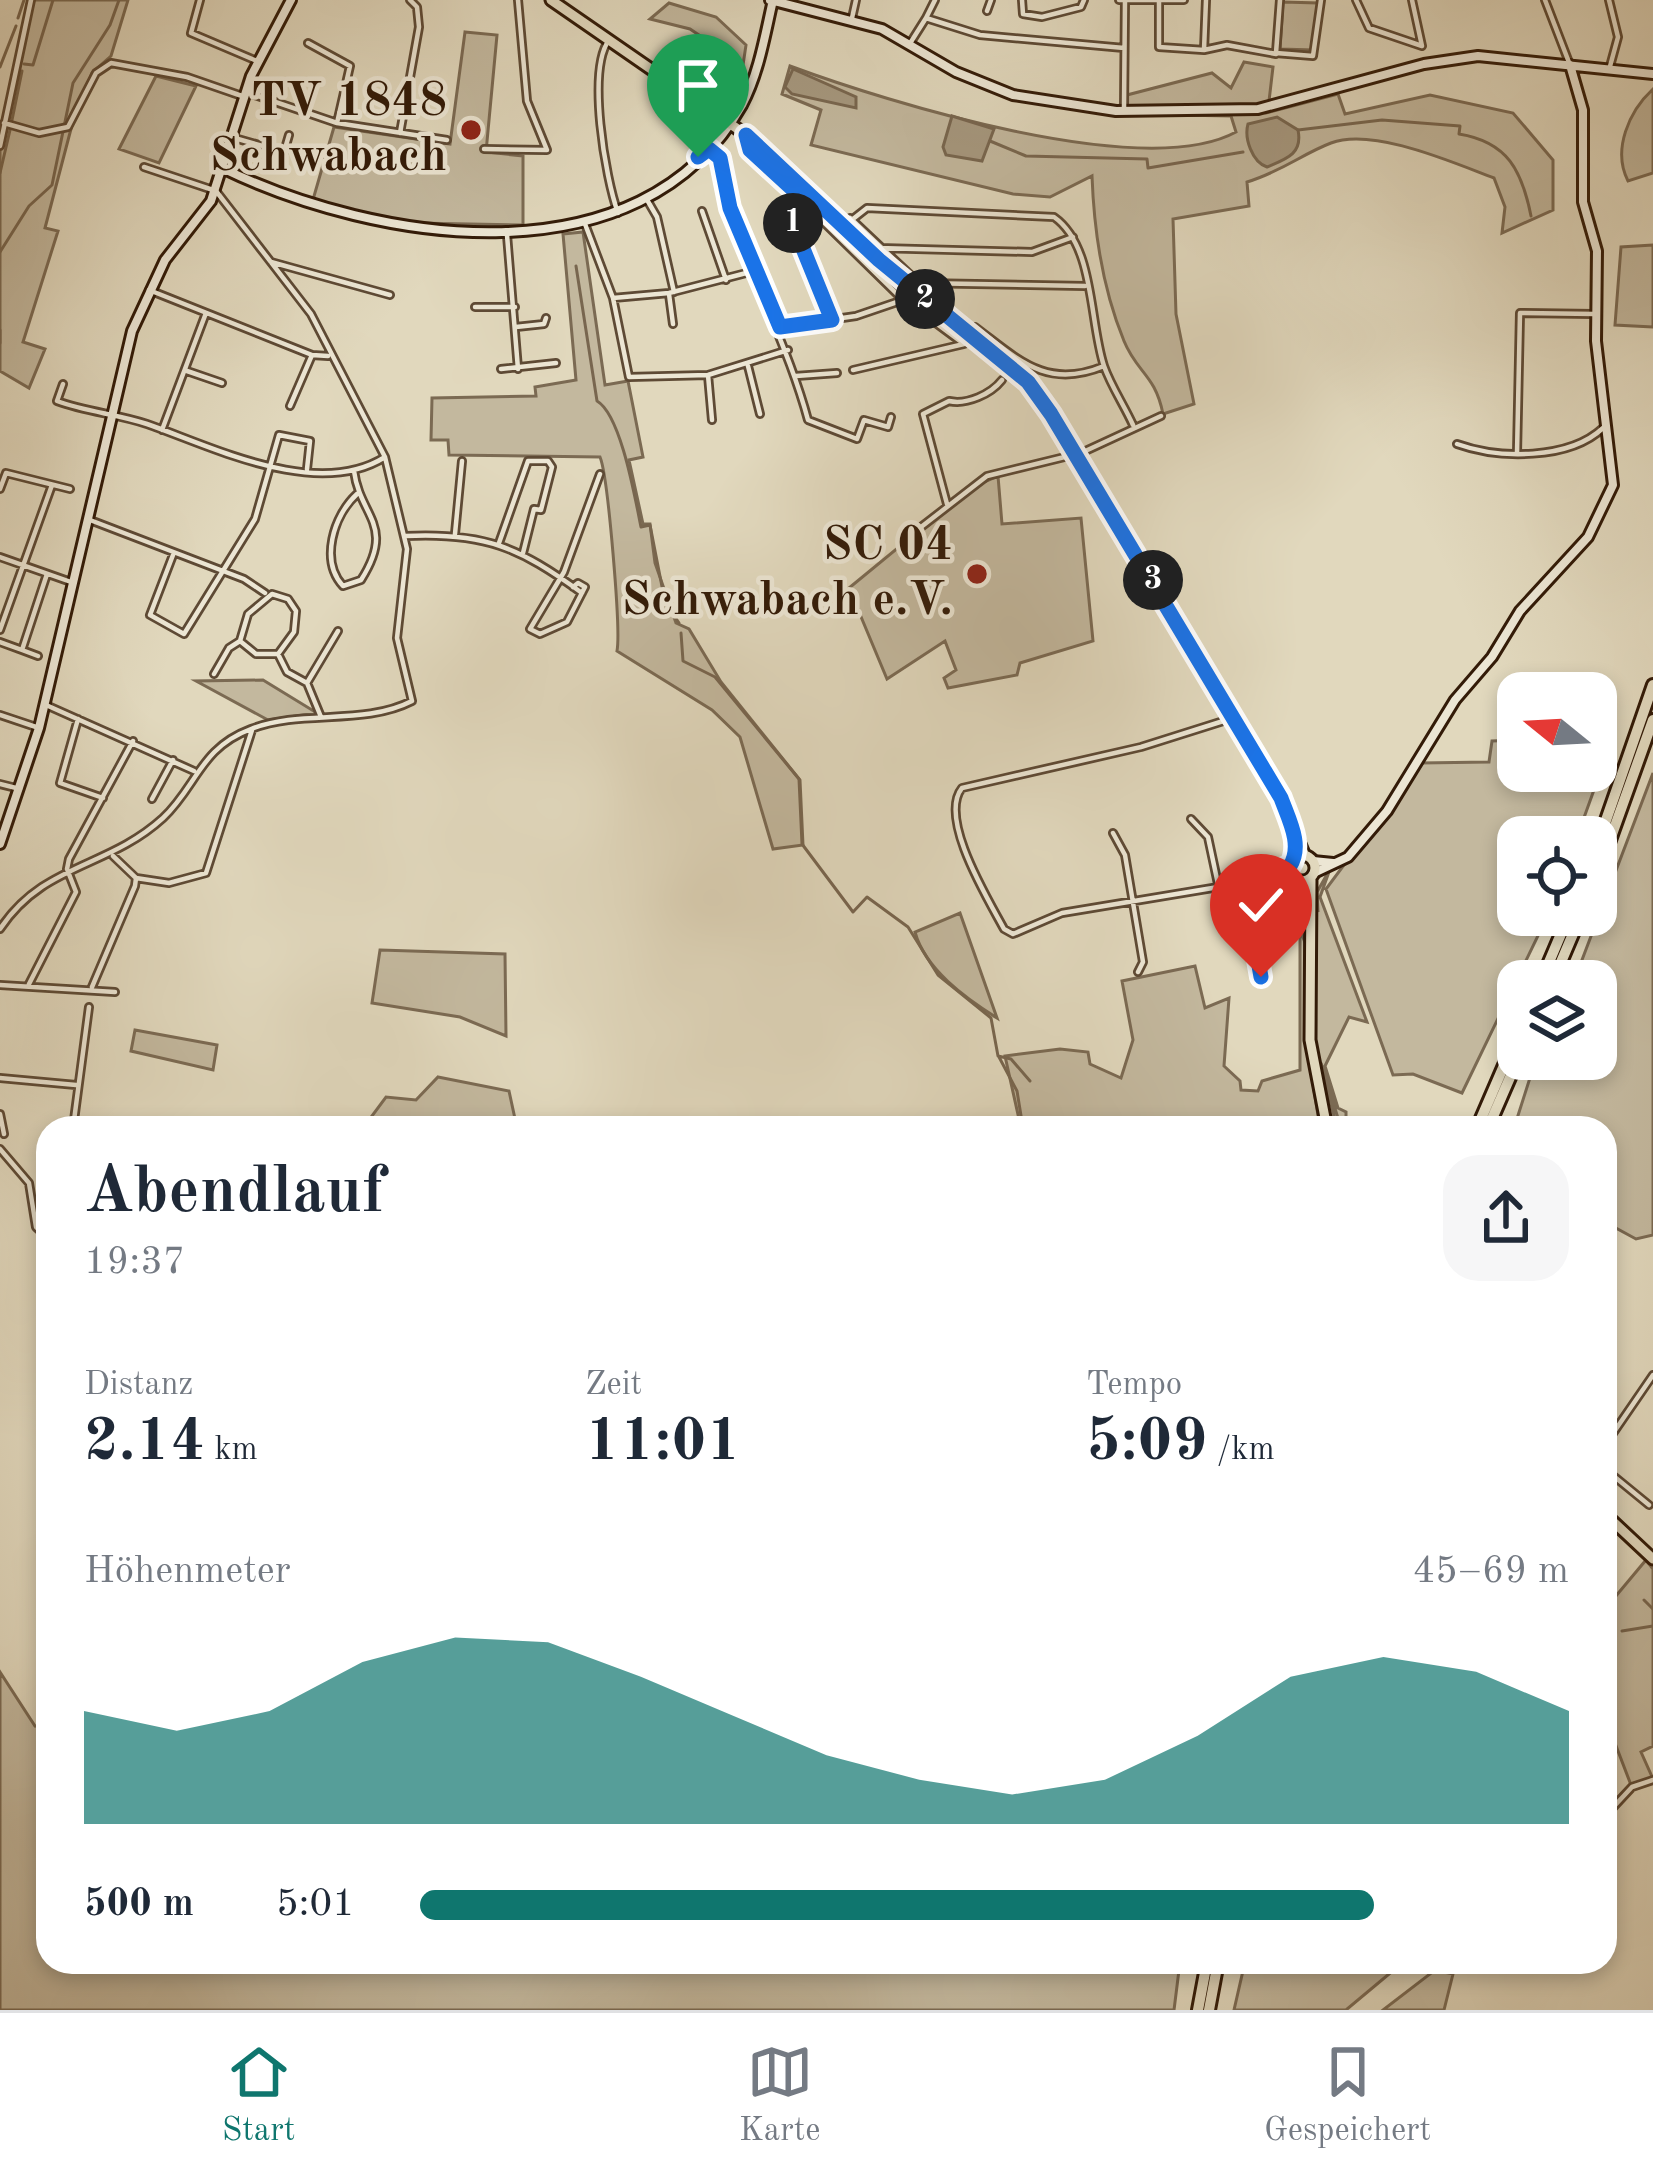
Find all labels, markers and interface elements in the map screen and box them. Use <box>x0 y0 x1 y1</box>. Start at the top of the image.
pin <box>647 34 749 157</box>
icon: arrive <box>665 52 731 118</box>
place label: TV 1848 Schwabach <box>209 78 447 181</box>
marker: TV 1848 Schwabach <box>458 117 484 143</box>
pin: 1 <box>763 193 823 253</box>
text: 1 <box>783 206 803 239</box>
pin: 2 <box>895 269 955 329</box>
text: 2 <box>915 282 935 315</box>
place label: SC 04 Schwabach e.V. <box>621 522 953 625</box>
pin: 3 <box>1123 550 1183 610</box>
marker: SC 04 Schwabach e.V. <box>964 561 990 587</box>
text: 3 <box>1143 563 1163 596</box>
north arrow <box>1497 672 1617 792</box>
map controls <box>1497 672 1617 1080</box>
button: locate <box>1497 816 1617 936</box>
pin <box>1210 854 1312 977</box>
icon: check <box>1228 872 1294 938</box>
button: layers <box>1497 960 1617 1080</box>
button: share <box>1443 1155 1569 1281</box>
text: Abendlauf <box>84 1161 385 1227</box>
text: 19:37 <box>84 1243 185 1282</box>
text: Distanz <box>84 1369 193 1402</box>
text: Zeit <box>585 1369 642 1402</box>
text: Tempo <box>1086 1369 1182 1402</box>
text: 2.14 <box>84 1413 205 1473</box>
text: 11:01 <box>585 1413 741 1473</box>
text: 5:09 <box>1086 1413 1207 1473</box>
text: km <box>205 1434 258 1467</box>
text: /km <box>1207 1434 1275 1467</box>
text: Höhenmeter <box>84 1552 291 1591</box>
text: 45–69 m <box>1412 1552 1569 1591</box>
text: 500 m <box>84 1885 194 1924</box>
text: 5:01 <box>276 1885 355 1924</box>
tab: Start <box>222 2039 295 2152</box>
tab: Karte <box>739 2039 820 2152</box>
tab: Gespeichert <box>1264 2039 1431 2152</box>

